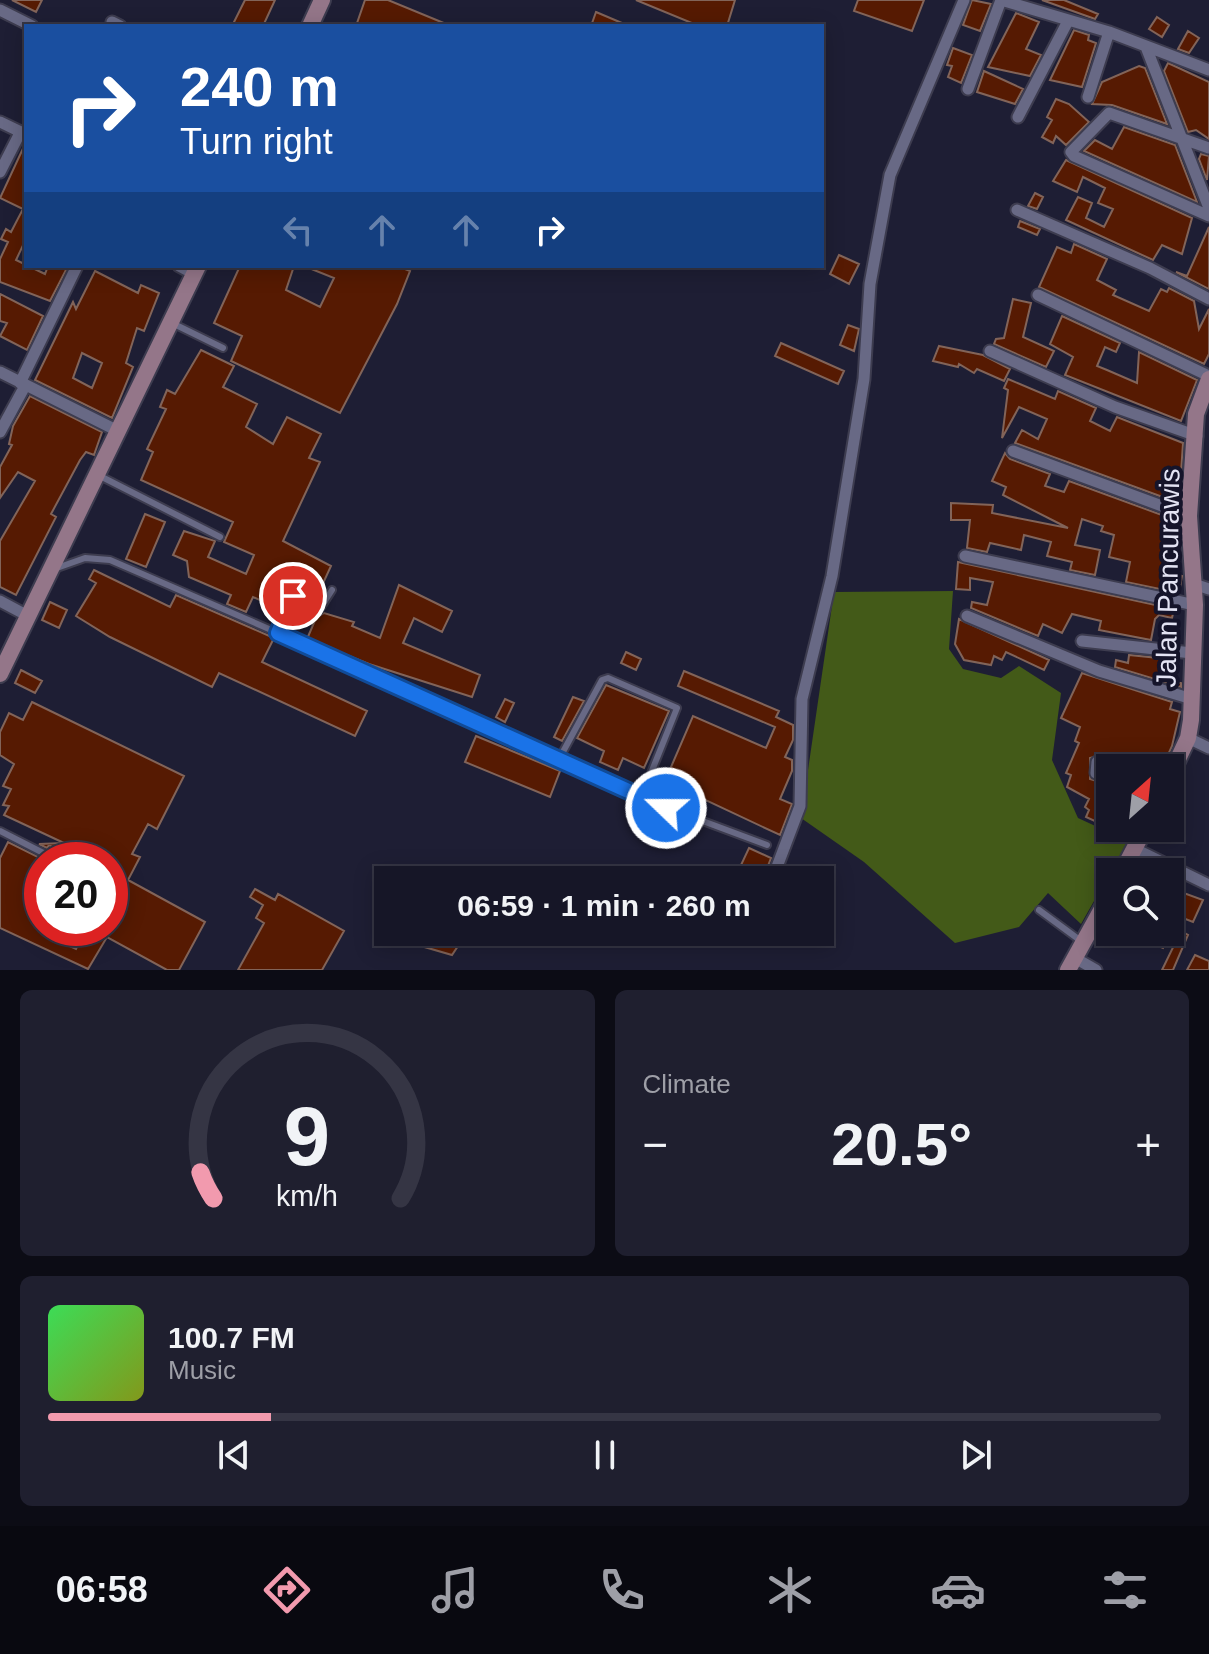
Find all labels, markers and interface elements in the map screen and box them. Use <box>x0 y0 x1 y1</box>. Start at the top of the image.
text: 240 m <box>180 55 339 118</box>
icon: right <box>48 56 152 160</box>
text: Turn right <box>180 121 333 162</box>
icon: left <box>276 208 320 252</box>
icon: ahead <box>360 208 404 252</box>
icon: ahead <box>444 208 488 252</box>
icon: right <box>528 208 572 252</box>
street label: Jalan Pancurawis <box>1151 468 1185 688</box>
pin <box>259 562 327 630</box>
icon: arrive <box>271 574 315 618</box>
north arrow <box>1096 754 1184 842</box>
map controls <box>1096 754 1184 946</box>
position arrow <box>624 766 708 850</box>
speed limit sign: 20 <box>24 842 128 946</box>
button: search <box>1096 858 1184 946</box>
text: 06:59 · 1 min · 260 m <box>457 889 751 922</box>
text: Climate <box>643 1069 731 1099</box>
text: 9 <box>284 1090 330 1183</box>
text: 20.5° <box>831 1111 972 1178</box>
text: − <box>643 1120 668 1169</box>
text: + <box>1135 1120 1161 1169</box>
text: km/h <box>276 1180 338 1212</box>
text: 100.7 FM <box>168 1321 295 1354</box>
text: Music <box>168 1355 236 1385</box>
icon: previous <box>212 1433 256 1477</box>
icon: pause <box>583 1433 627 1477</box>
icon: next <box>954 1433 998 1477</box>
icon: directions <box>259 1562 315 1618</box>
icon: music <box>427 1562 483 1618</box>
icon: phone <box>594 1562 650 1618</box>
icon: climate <box>762 1562 818 1618</box>
icon: car <box>930 1562 986 1618</box>
icon: filters <box>1097 1562 1153 1618</box>
text: 06:58 <box>56 1569 148 1610</box>

